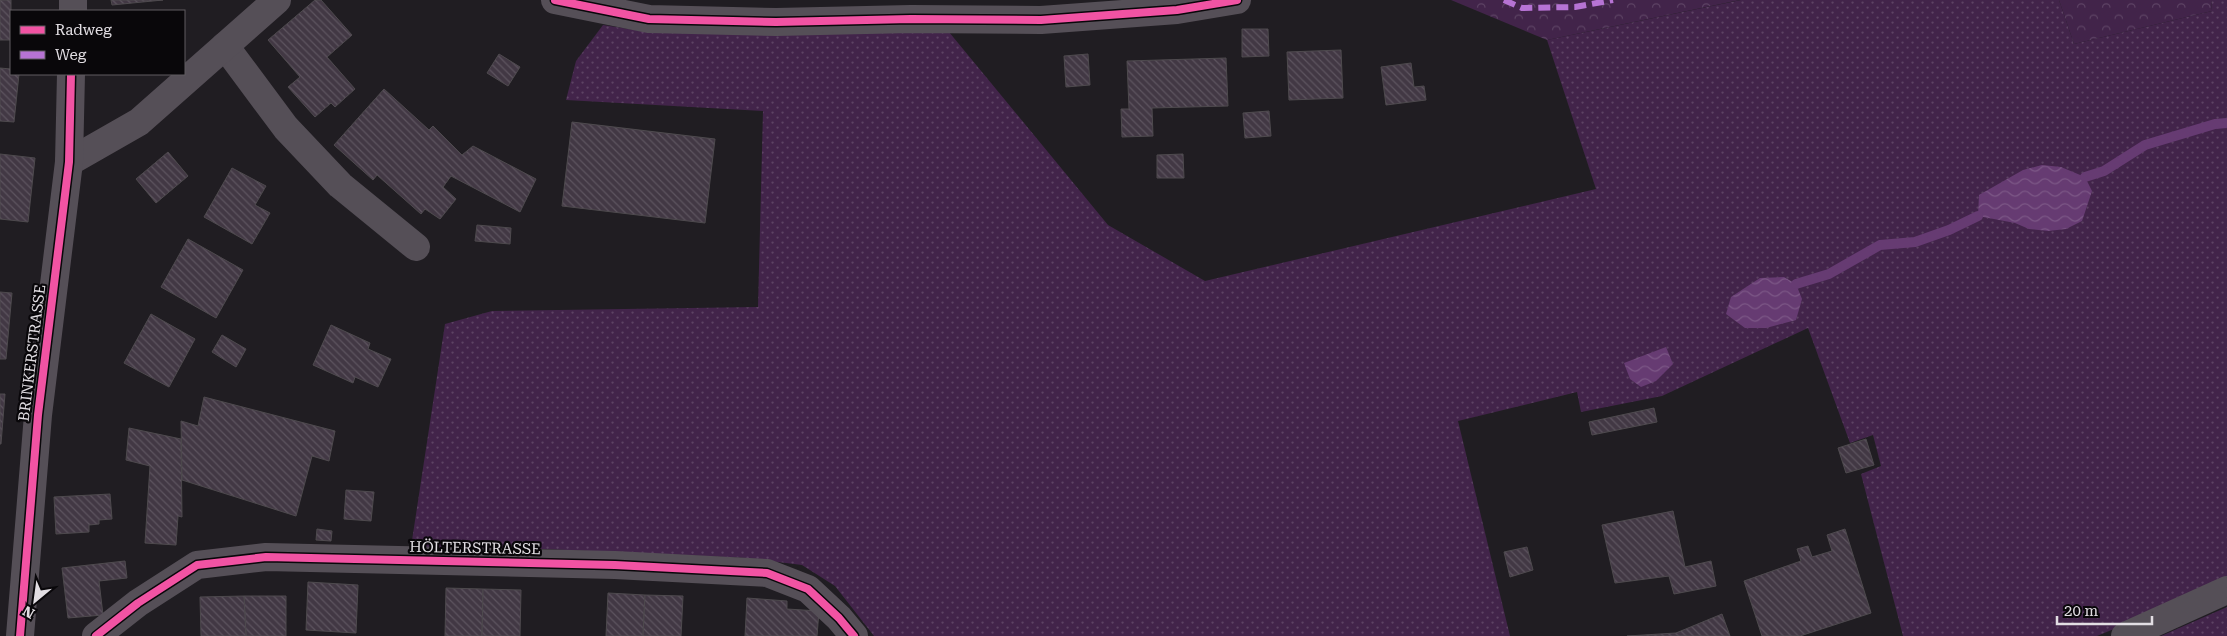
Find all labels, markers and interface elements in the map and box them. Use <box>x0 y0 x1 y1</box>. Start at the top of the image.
legend <box>10 10 185 75</box>
text: Radweg <box>55 21 112 39</box>
text: Weg <box>55 46 87 64</box>
street label: BRINKERSTRASSE <box>15 284 49 422</box>
street label: HÖLTERSTRASSE <box>409 538 541 558</box>
north arrow <box>10 576 60 626</box>
scale bar <box>2057 594 2152 626</box>
text: 20 m <box>2064 602 2099 620</box>
text: N <box>20 603 37 622</box>

